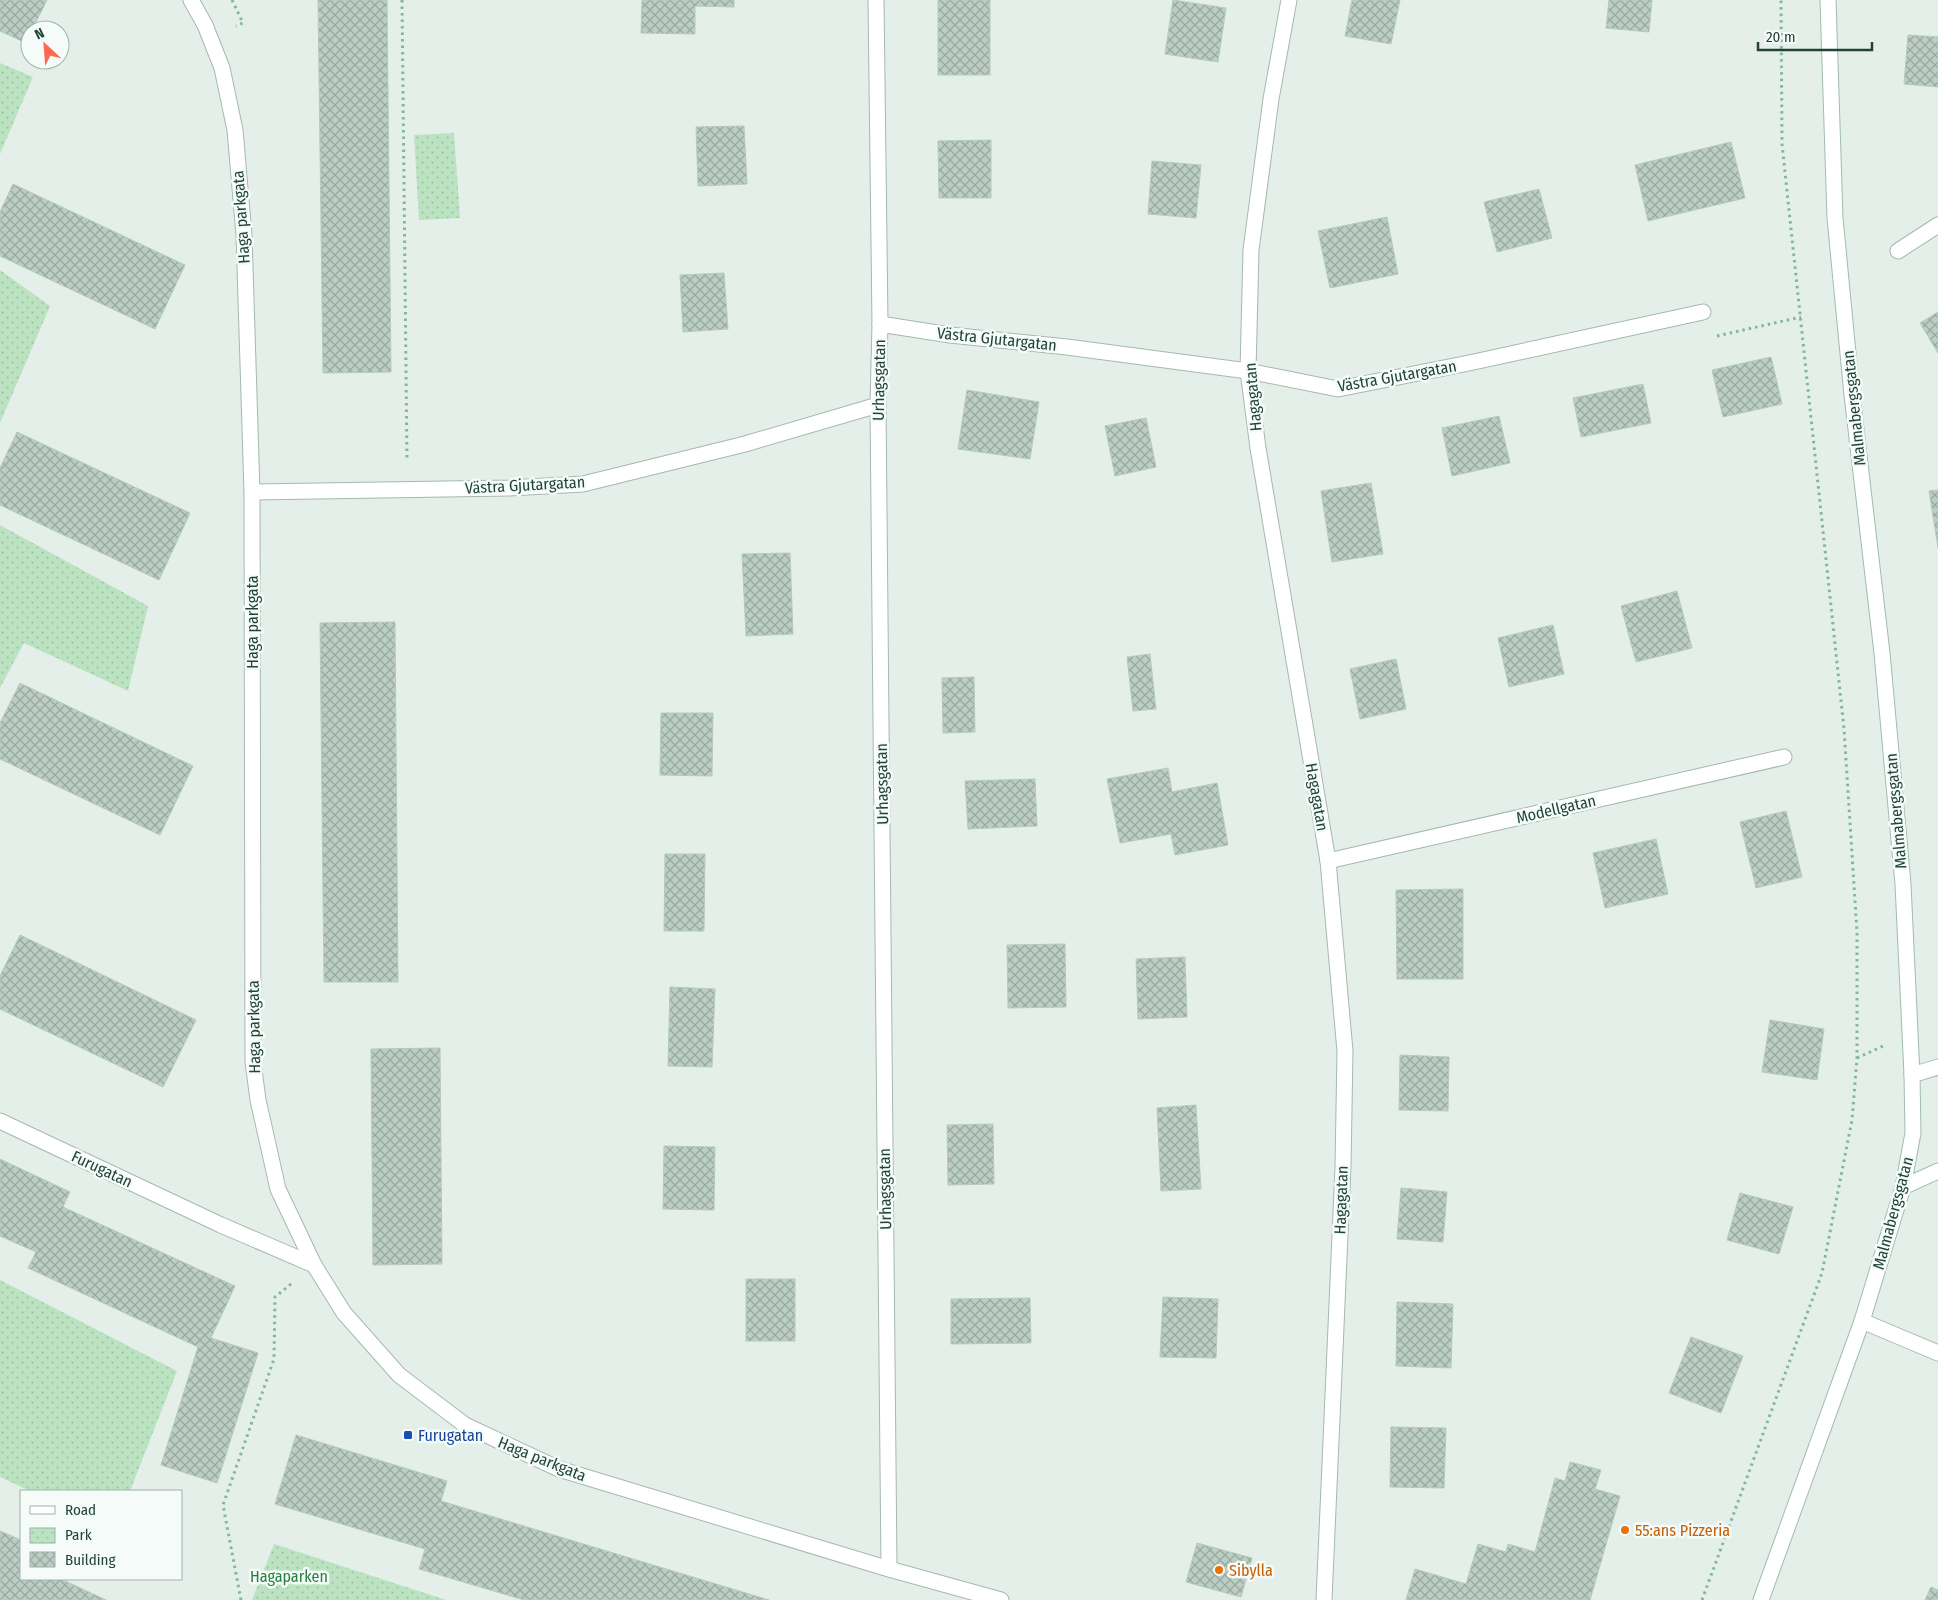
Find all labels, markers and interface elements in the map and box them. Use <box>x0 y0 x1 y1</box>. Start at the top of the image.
north arrow <box>20 20 70 70</box>
scale bar <box>1758 20 1872 52</box>
text: N <box>32 24 47 43</box>
text: 20 m <box>1766 28 1796 46</box>
street label: Haga parkgata <box>228 170 254 264</box>
street label: Västra Gjutargatan <box>936 323 1058 355</box>
street label: Urhagsgatan <box>869 339 889 421</box>
street label: Malmabergsgatan <box>1838 349 1870 467</box>
street label: Västra Gjutargatan <box>1336 356 1458 396</box>
street label: Hagagatan <box>1241 362 1265 432</box>
street label: Västra Gjutargatan <box>464 472 586 498</box>
street label: Haga parkgata <box>243 575 262 669</box>
street label: Urhagsgatan <box>872 743 892 825</box>
street label: Malmabergsgatan <box>1881 752 1911 870</box>
street label: Hagagatan <box>1302 762 1332 832</box>
street label: Modellgatan <box>1514 791 1598 827</box>
street label: Haga parkgata <box>244 980 264 1074</box>
street label: Furugatan <box>68 1147 136 1191</box>
street label: Urhagsgatan <box>875 1148 895 1230</box>
street label: Malmabergsgatan <box>1869 1155 1917 1271</box>
street label: Hagagatan <box>1330 1165 1352 1235</box>
place label: Furugatan <box>418 1426 483 1445</box>
marker: Furugatan <box>402 1429 414 1441</box>
street label: Haga parkgata <box>495 1433 589 1485</box>
legend <box>20 1490 182 1580</box>
text: Road <box>65 1501 96 1519</box>
place label: 55:ans Pizzeria <box>1635 1521 1730 1540</box>
marker: 55:ans Pizzeria <box>1619 1524 1631 1536</box>
text: Park <box>65 1526 92 1544</box>
text: Building <box>65 1551 116 1569</box>
place label: Sibylla <box>1229 1561 1273 1580</box>
marker: Sibylla <box>1213 1564 1225 1576</box>
park label: Hagaparken <box>250 1567 328 1586</box>

